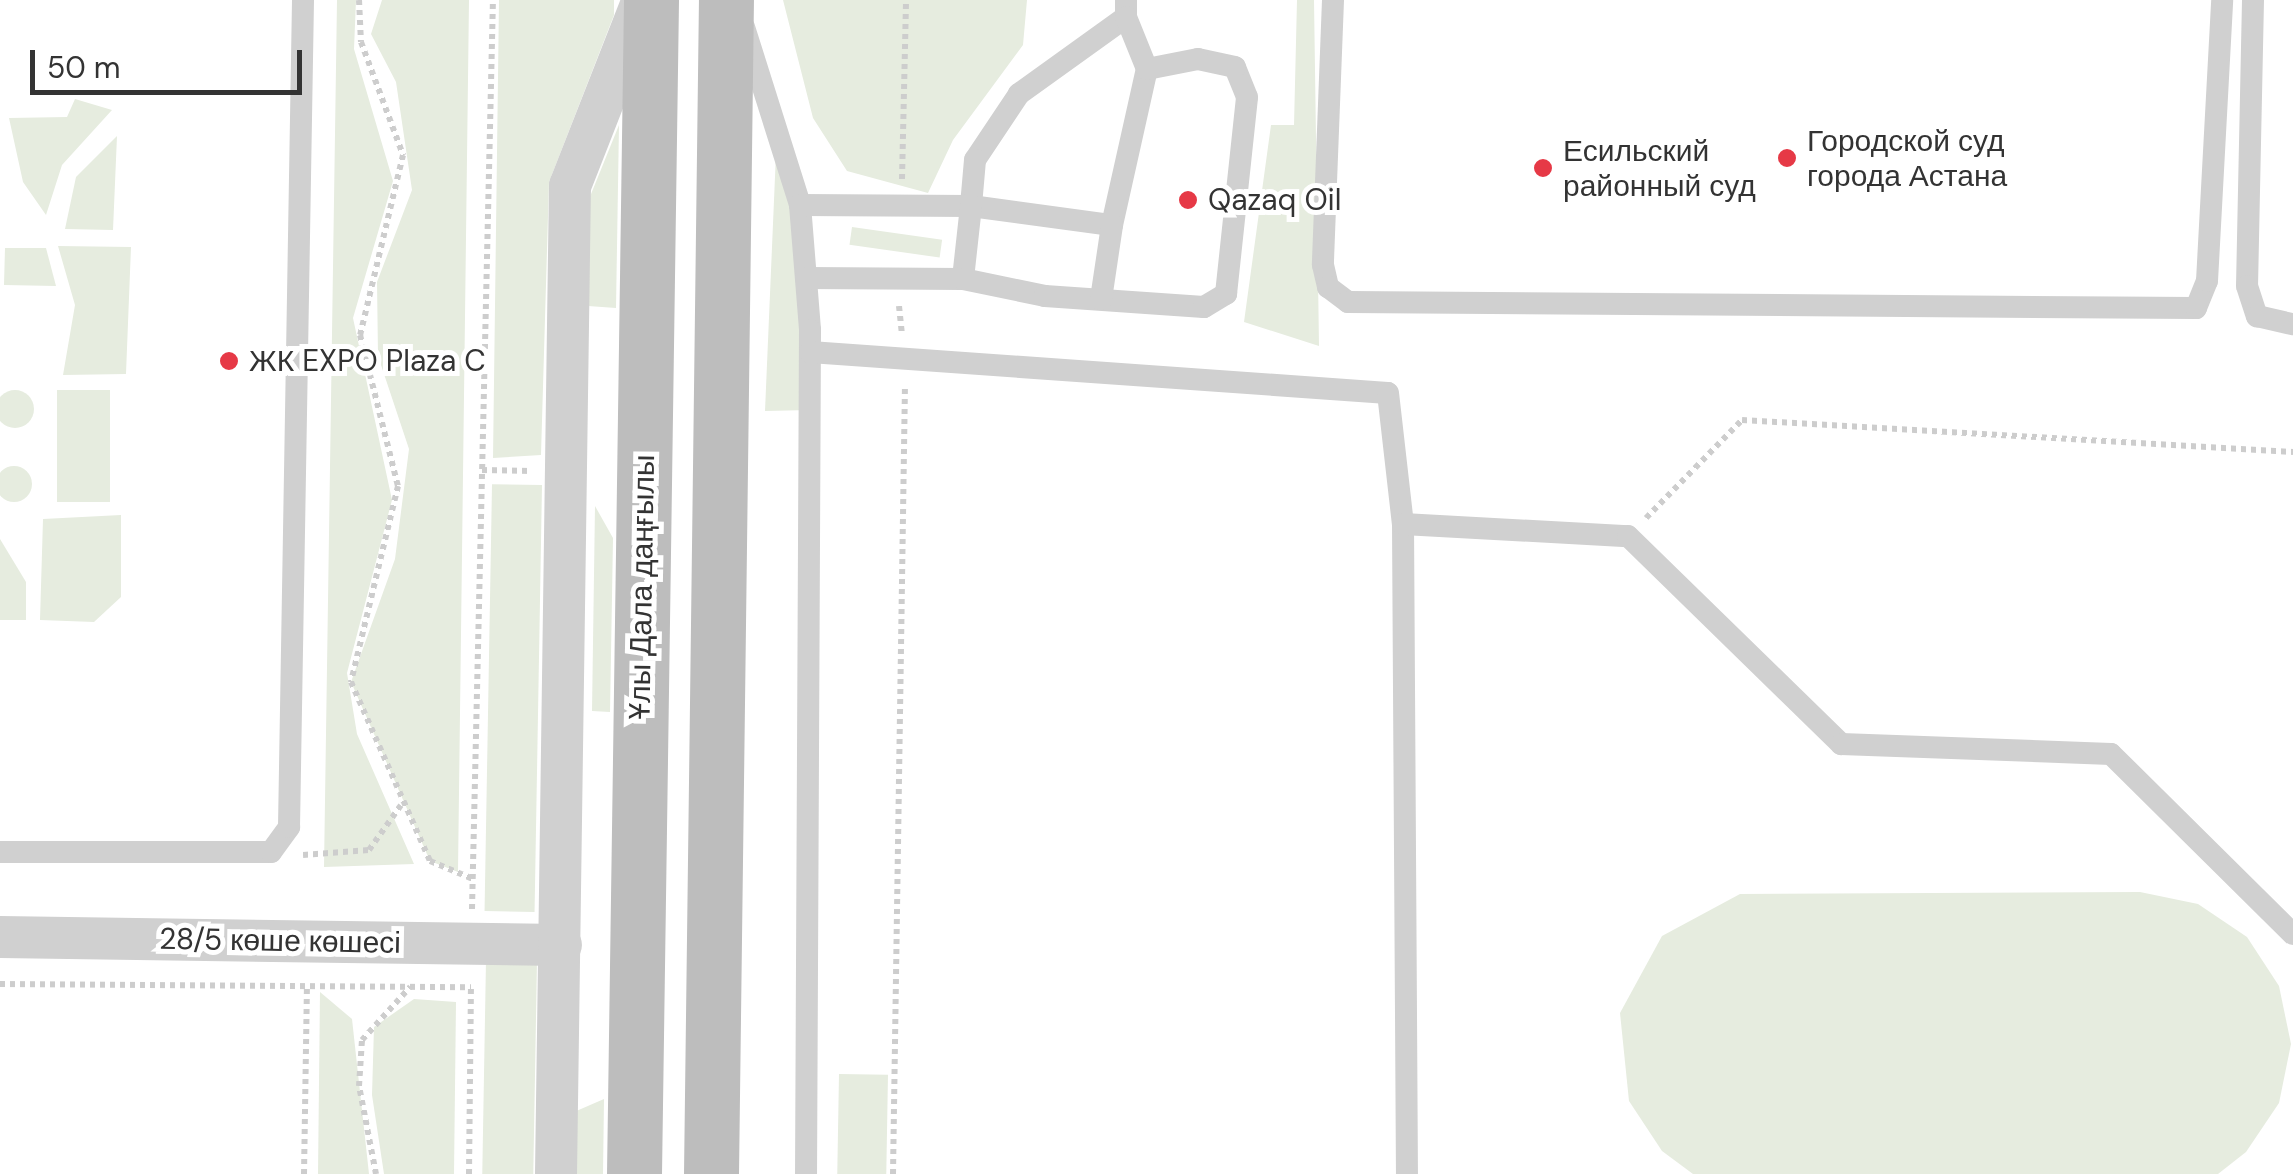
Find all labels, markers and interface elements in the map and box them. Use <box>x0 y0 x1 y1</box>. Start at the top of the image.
scale bar <box>35 30 308 92</box>
text: 50 m <box>47 48 121 87</box>
place label: Городской суд города Астана <box>1807 123 2007 194</box>
place label: Есильский районный суд <box>1563 133 1756 204</box>
marker: Городской суд города Астана <box>1776 147 1798 169</box>
marker: Есильский районный суд <box>1532 157 1554 179</box>
place label: Qazaq Oil <box>1208 182 1341 218</box>
marker: Qazaq Oil <box>1177 189 1199 211</box>
place label: ЖК EXPO Plaza C <box>249 343 486 379</box>
marker: ЖК EXPO Plaza C <box>218 350 240 372</box>
street label: Ұлы Дала даңғылы <box>622 454 662 720</box>
street label: 28/5 көше көшесі <box>159 921 401 961</box>

